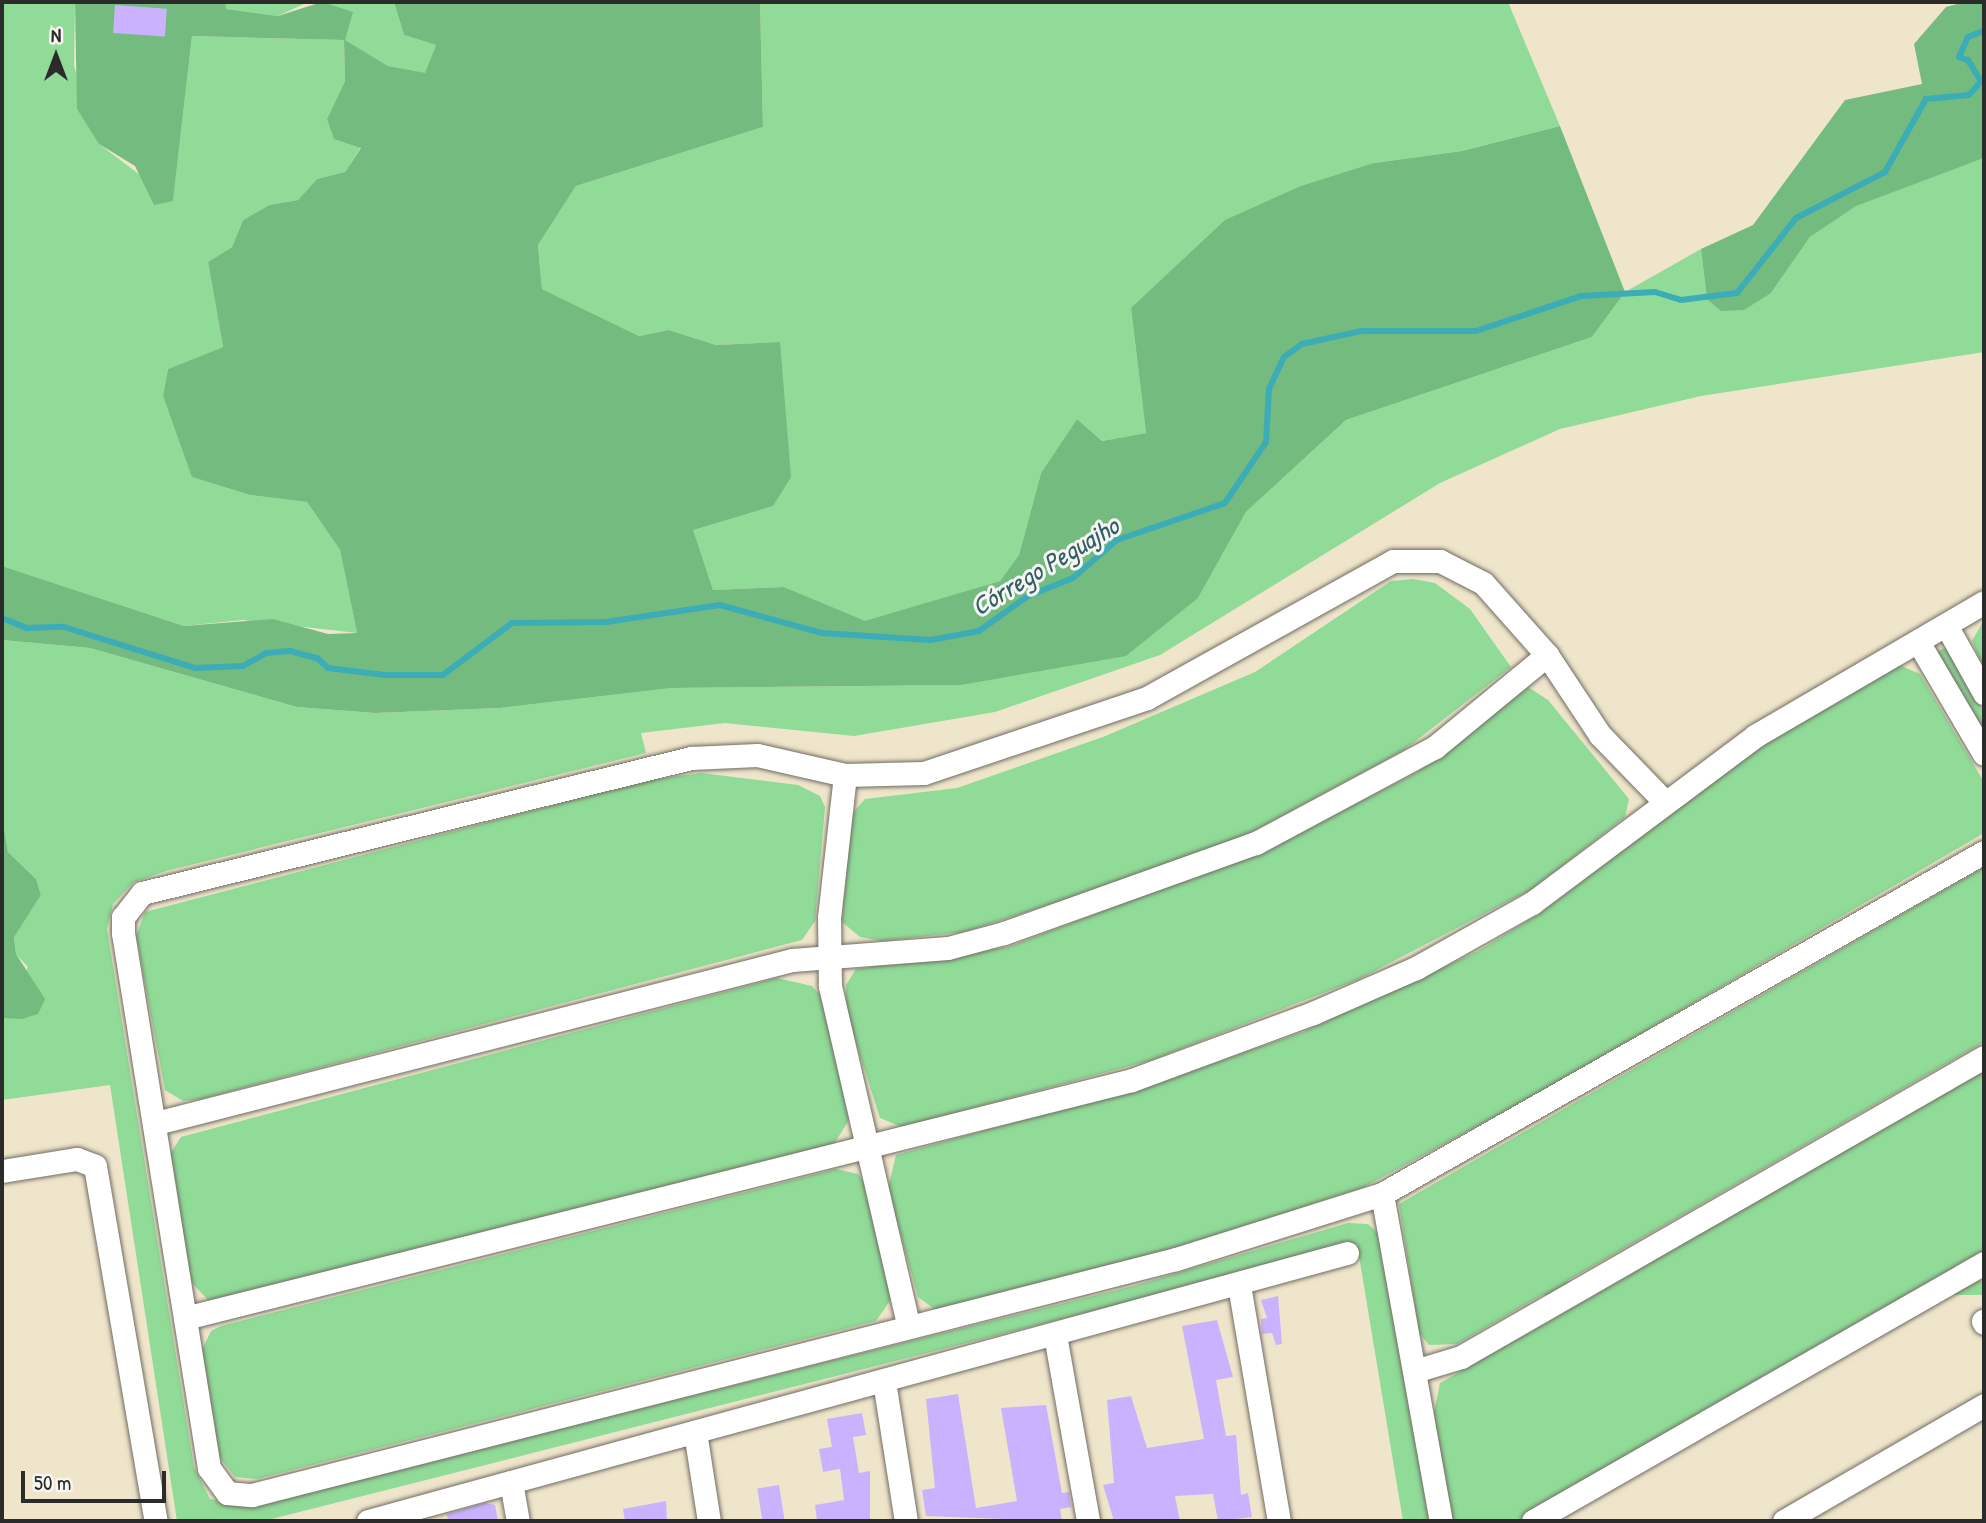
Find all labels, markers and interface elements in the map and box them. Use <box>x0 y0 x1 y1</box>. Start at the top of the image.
north arrow <box>21 21 91 91</box>
text: N <box>51 22 61 48</box>
water label: Córrego Peguajho <box>966 510 1124 622</box>
scale bar <box>24 1456 170 1500</box>
text: 50 m <box>34 1468 71 1497</box>

